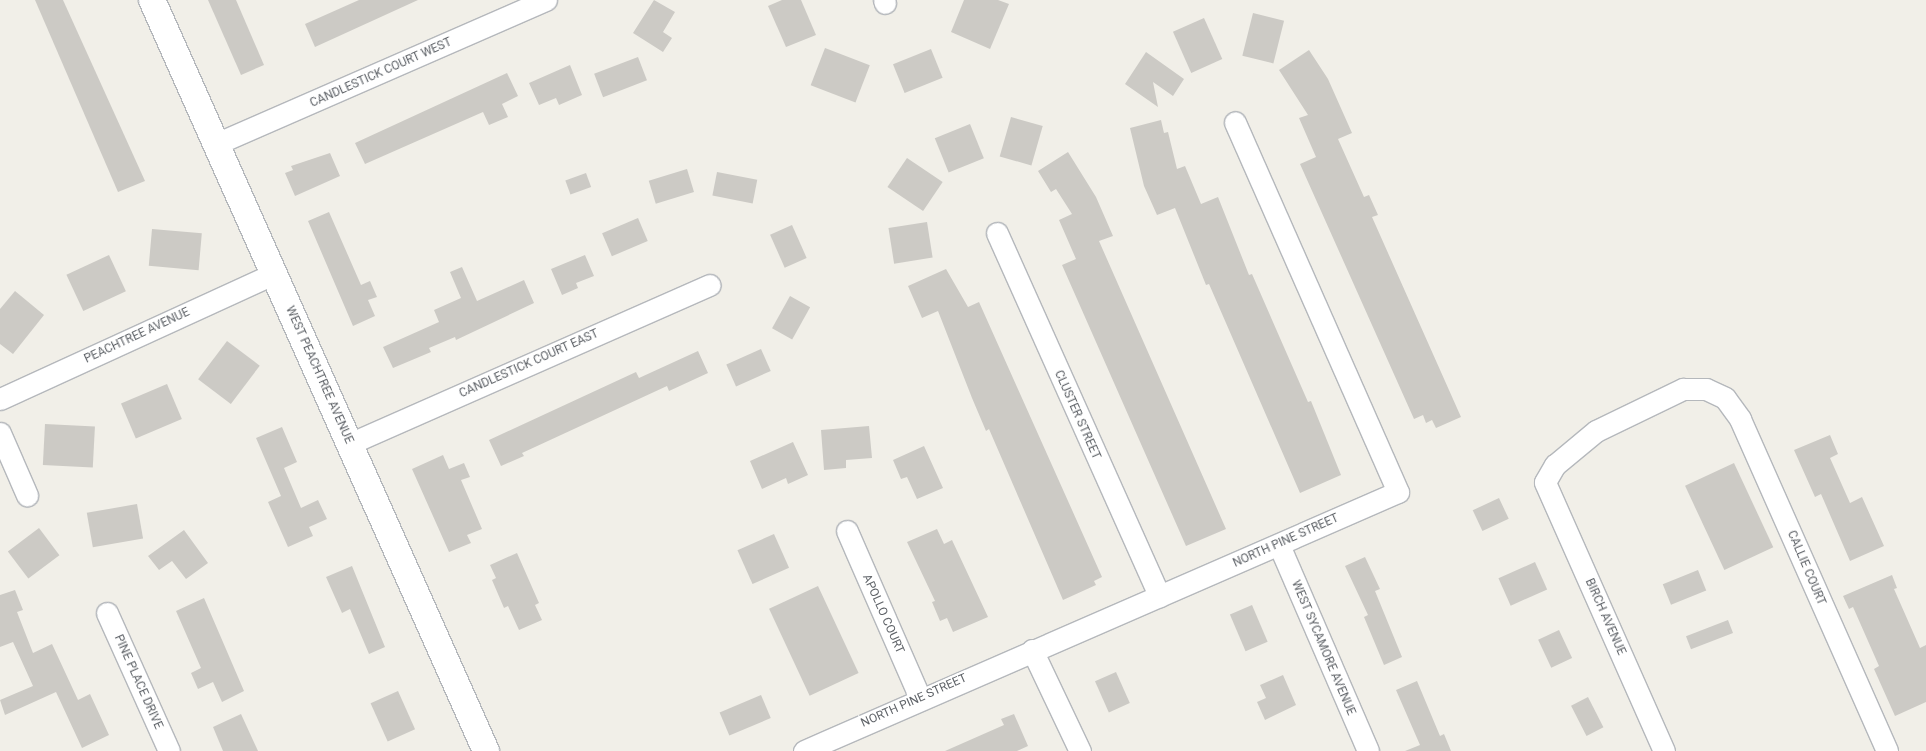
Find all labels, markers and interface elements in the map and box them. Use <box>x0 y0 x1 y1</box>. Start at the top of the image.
street label: CANDLESTICK COURT WEST <box>308 35 454 111</box>
street label: WEST PEACHTREE AVENUE <box>282 304 356 446</box>
street label: PEACHTREE AVENUE <box>82 305 192 367</box>
street label: CANDLESTICK COURT EAST <box>457 327 601 401</box>
street label: CLUSTER STREET <box>1051 368 1103 462</box>
street label: NORTH PINE STREET <box>1231 511 1341 571</box>
street label: CALLIE COURT <box>1784 529 1828 607</box>
street label: APOLLO COURT <box>859 572 907 656</box>
street label: BIRCH AVENUE <box>1582 576 1628 658</box>
street label: WEST SYCAMORE AVENUE <box>1288 578 1358 718</box>
street label: PINE PLACE DRIVE <box>111 633 165 731</box>
street label: NORTH PINE STREET <box>859 671 969 731</box>

